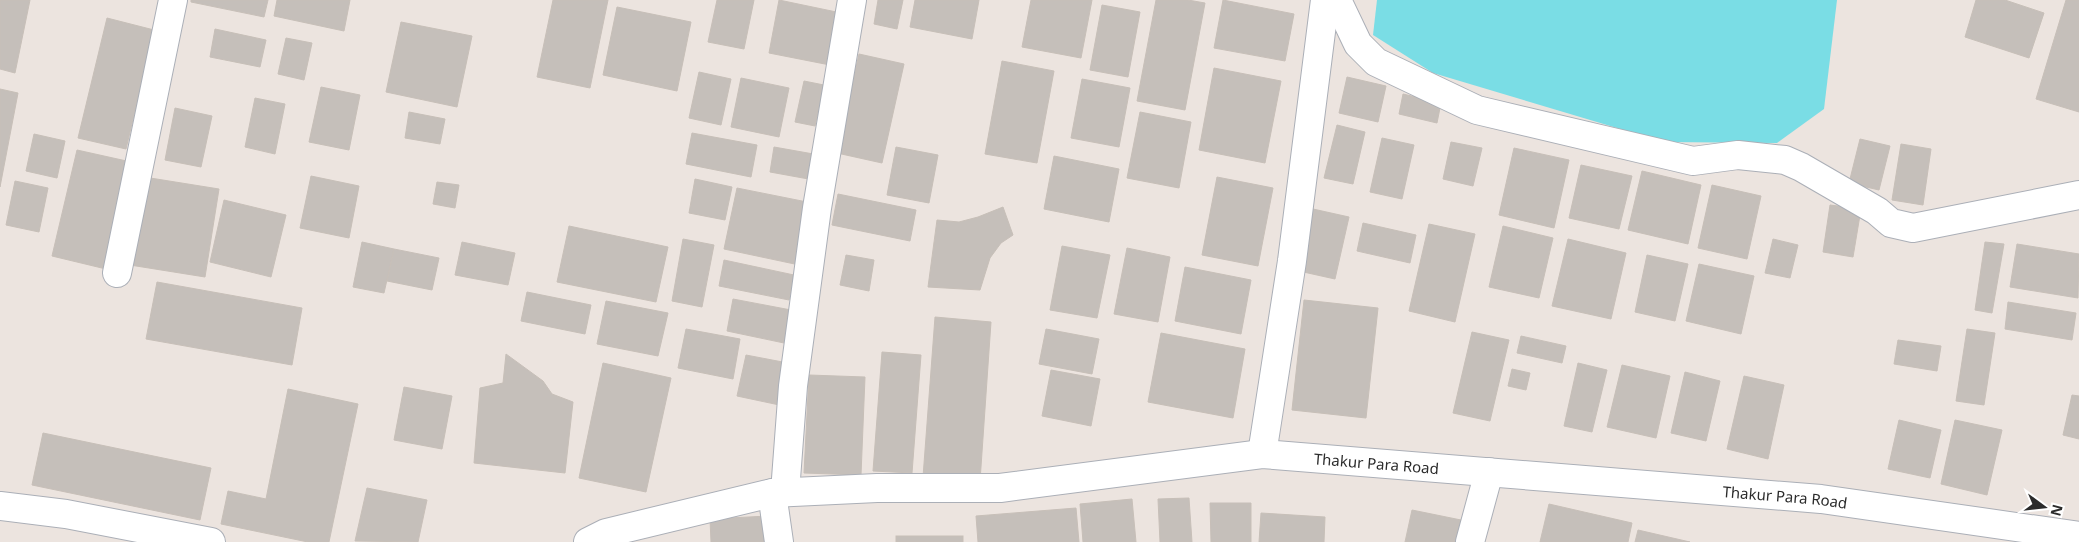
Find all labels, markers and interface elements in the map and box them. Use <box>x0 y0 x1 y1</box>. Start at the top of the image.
street label: Thakur Para Road <box>1313 448 1440 478</box>
street label: Thakur Para Road <box>1722 481 1849 513</box>
north arrow <box>2019 482 2069 532</box>
text: N <box>2046 503 2068 518</box>

